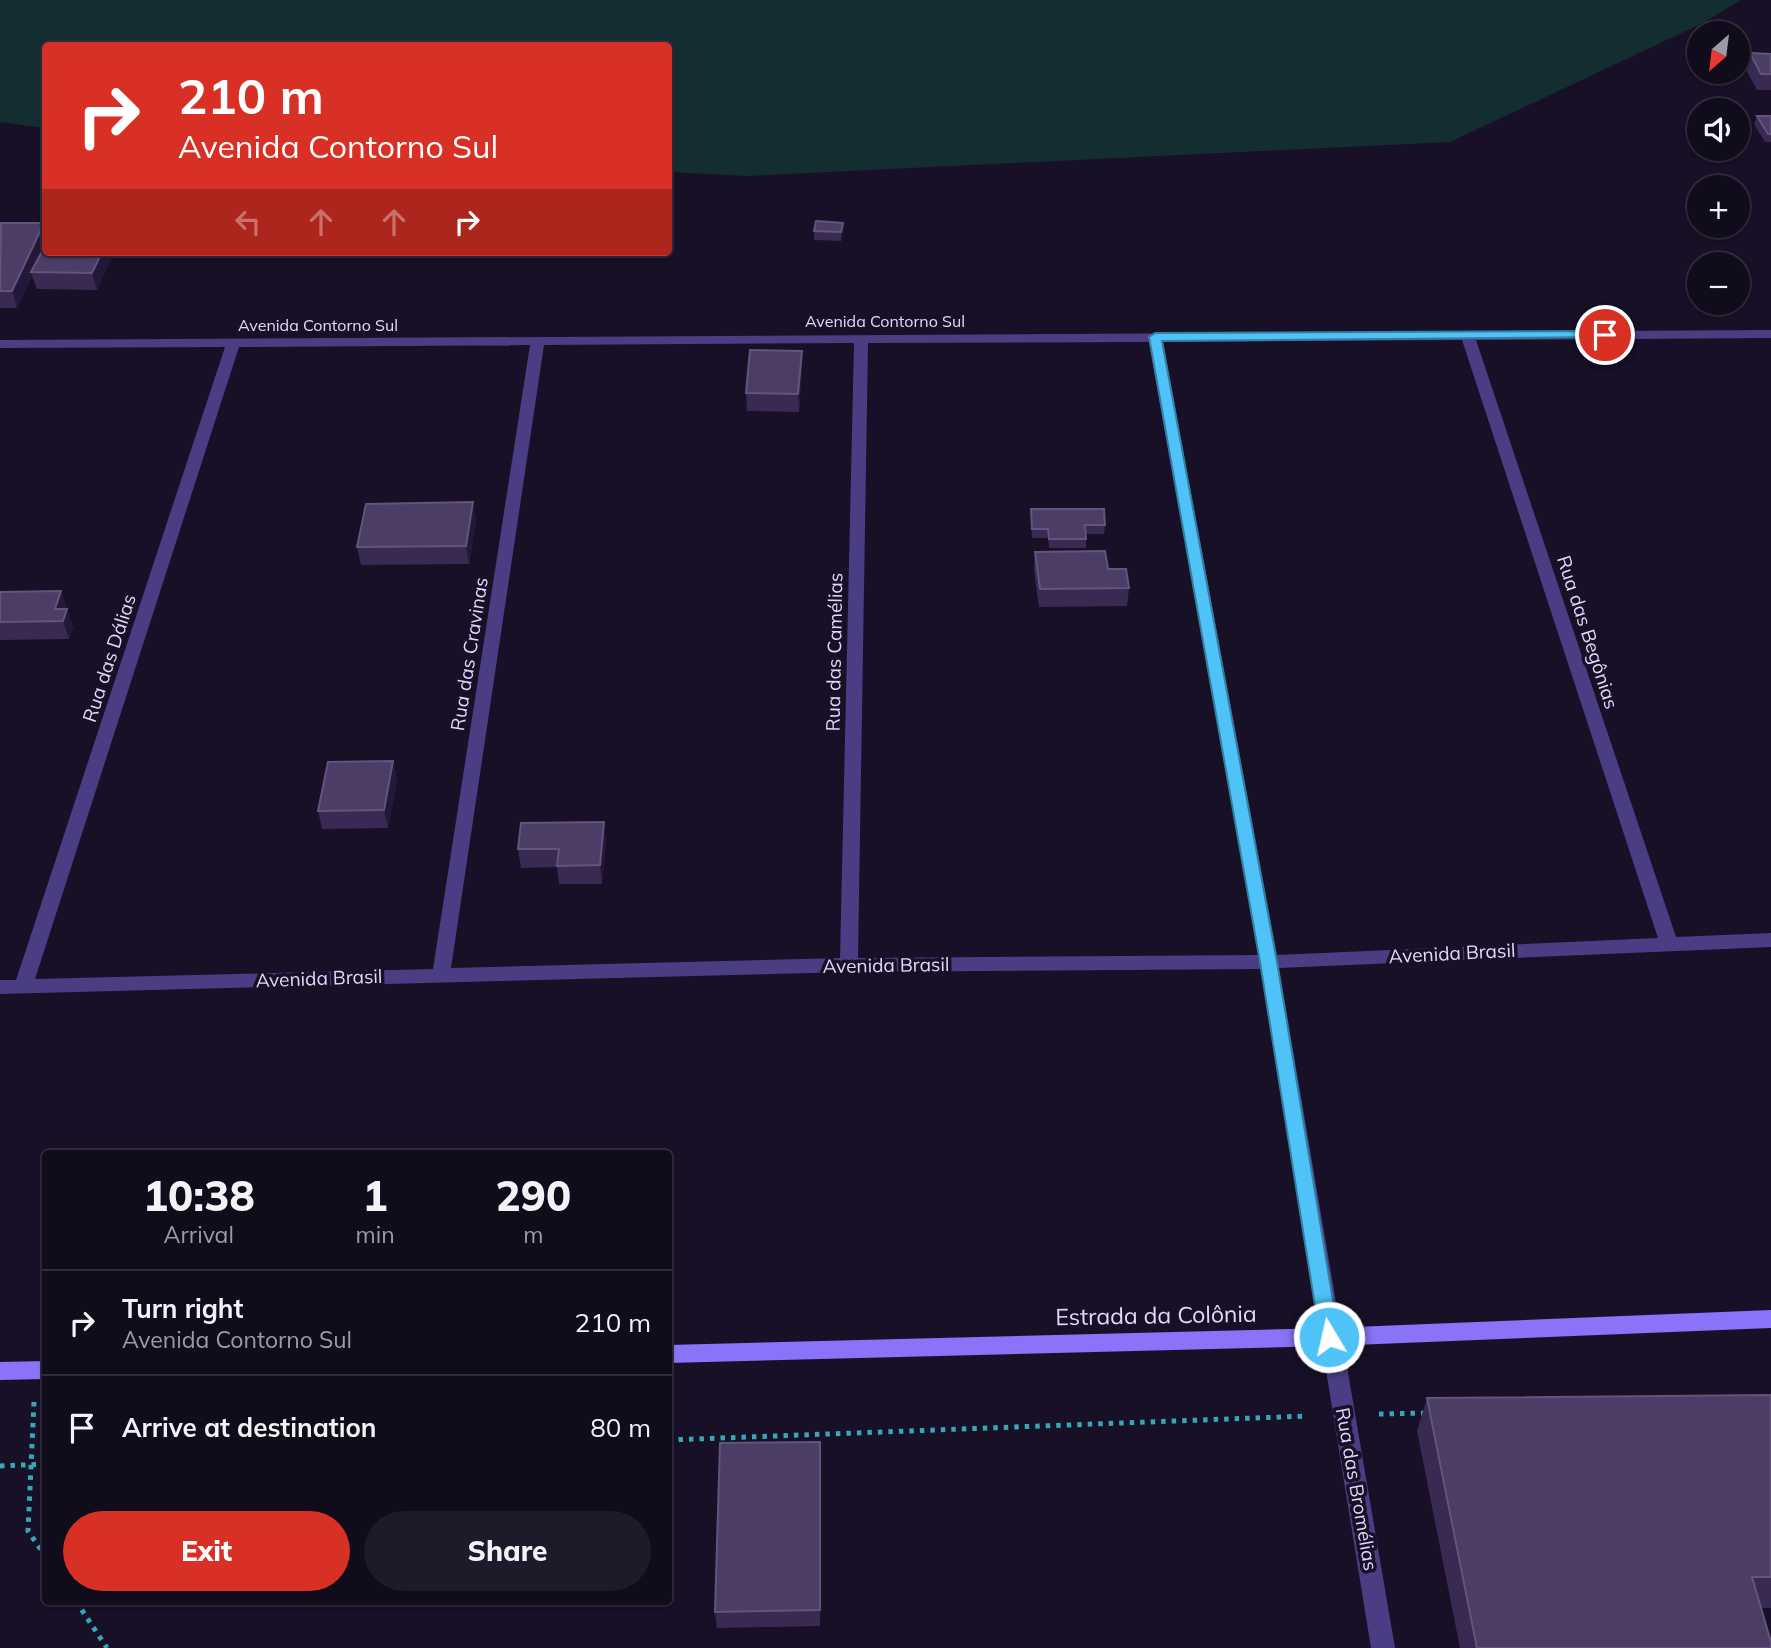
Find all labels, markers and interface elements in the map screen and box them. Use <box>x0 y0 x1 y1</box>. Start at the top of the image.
north arrow <box>1687 21 1750 84</box>
map controls <box>1687 21 1750 315</box>
text: 210 m <box>178 65 324 126</box>
icon: right <box>63 70 154 161</box>
button: sound <box>1687 98 1750 161</box>
text: Avenida Contorno Sul <box>178 126 498 166</box>
button: + <box>1687 175 1750 238</box>
icon: left <box>229 203 267 241</box>
icon: ahead <box>302 203 340 241</box>
icon: ahead <box>375 203 413 241</box>
icon: right <box>448 203 486 241</box>
button: − <box>1687 252 1750 315</box>
pin <box>1575 305 1635 365</box>
street label: Avenida Contorno Sul <box>805 311 965 331</box>
street label: Avenida Contorno Sul <box>238 315 398 335</box>
icon: arrive <box>1586 316 1624 354</box>
street label: Rua das Begônias <box>1552 552 1624 712</box>
street label: Rua das Camélias <box>821 572 847 732</box>
street label: Rua das Cravinas <box>445 575 493 733</box>
street label: Rua das Dálias <box>77 591 141 725</box>
street label: Avenida Brasil <box>1388 938 1516 968</box>
street label: Avenida Brasil <box>822 952 950 978</box>
street label: Avenida Brasil <box>255 964 383 992</box>
text: 10:38 <box>143 1169 255 1222</box>
text: 1 <box>362 1169 388 1222</box>
text: 290 <box>496 1169 571 1222</box>
text: Arrival <box>164 1220 234 1249</box>
text: min <box>355 1220 395 1249</box>
text: m <box>523 1220 543 1249</box>
text: Turn right <box>122 1292 243 1325</box>
street label: Estrada da Colônia <box>1055 1299 1257 1331</box>
position arrow <box>1292 1300 1366 1374</box>
icon: right <box>63 1304 101 1342</box>
text: 210 m <box>575 1306 651 1339</box>
text: Avenida Contorno Sul <box>122 1325 352 1354</box>
street label: Rua das Bromélias <box>1331 1406 1383 1572</box>
icon: arrive <box>63 1409 101 1447</box>
text: Arrive at destination <box>122 1411 377 1444</box>
text: 80 m <box>590 1411 651 1444</box>
button: Exit <box>63 1511 350 1591</box>
button: Share <box>364 1511 651 1591</box>

